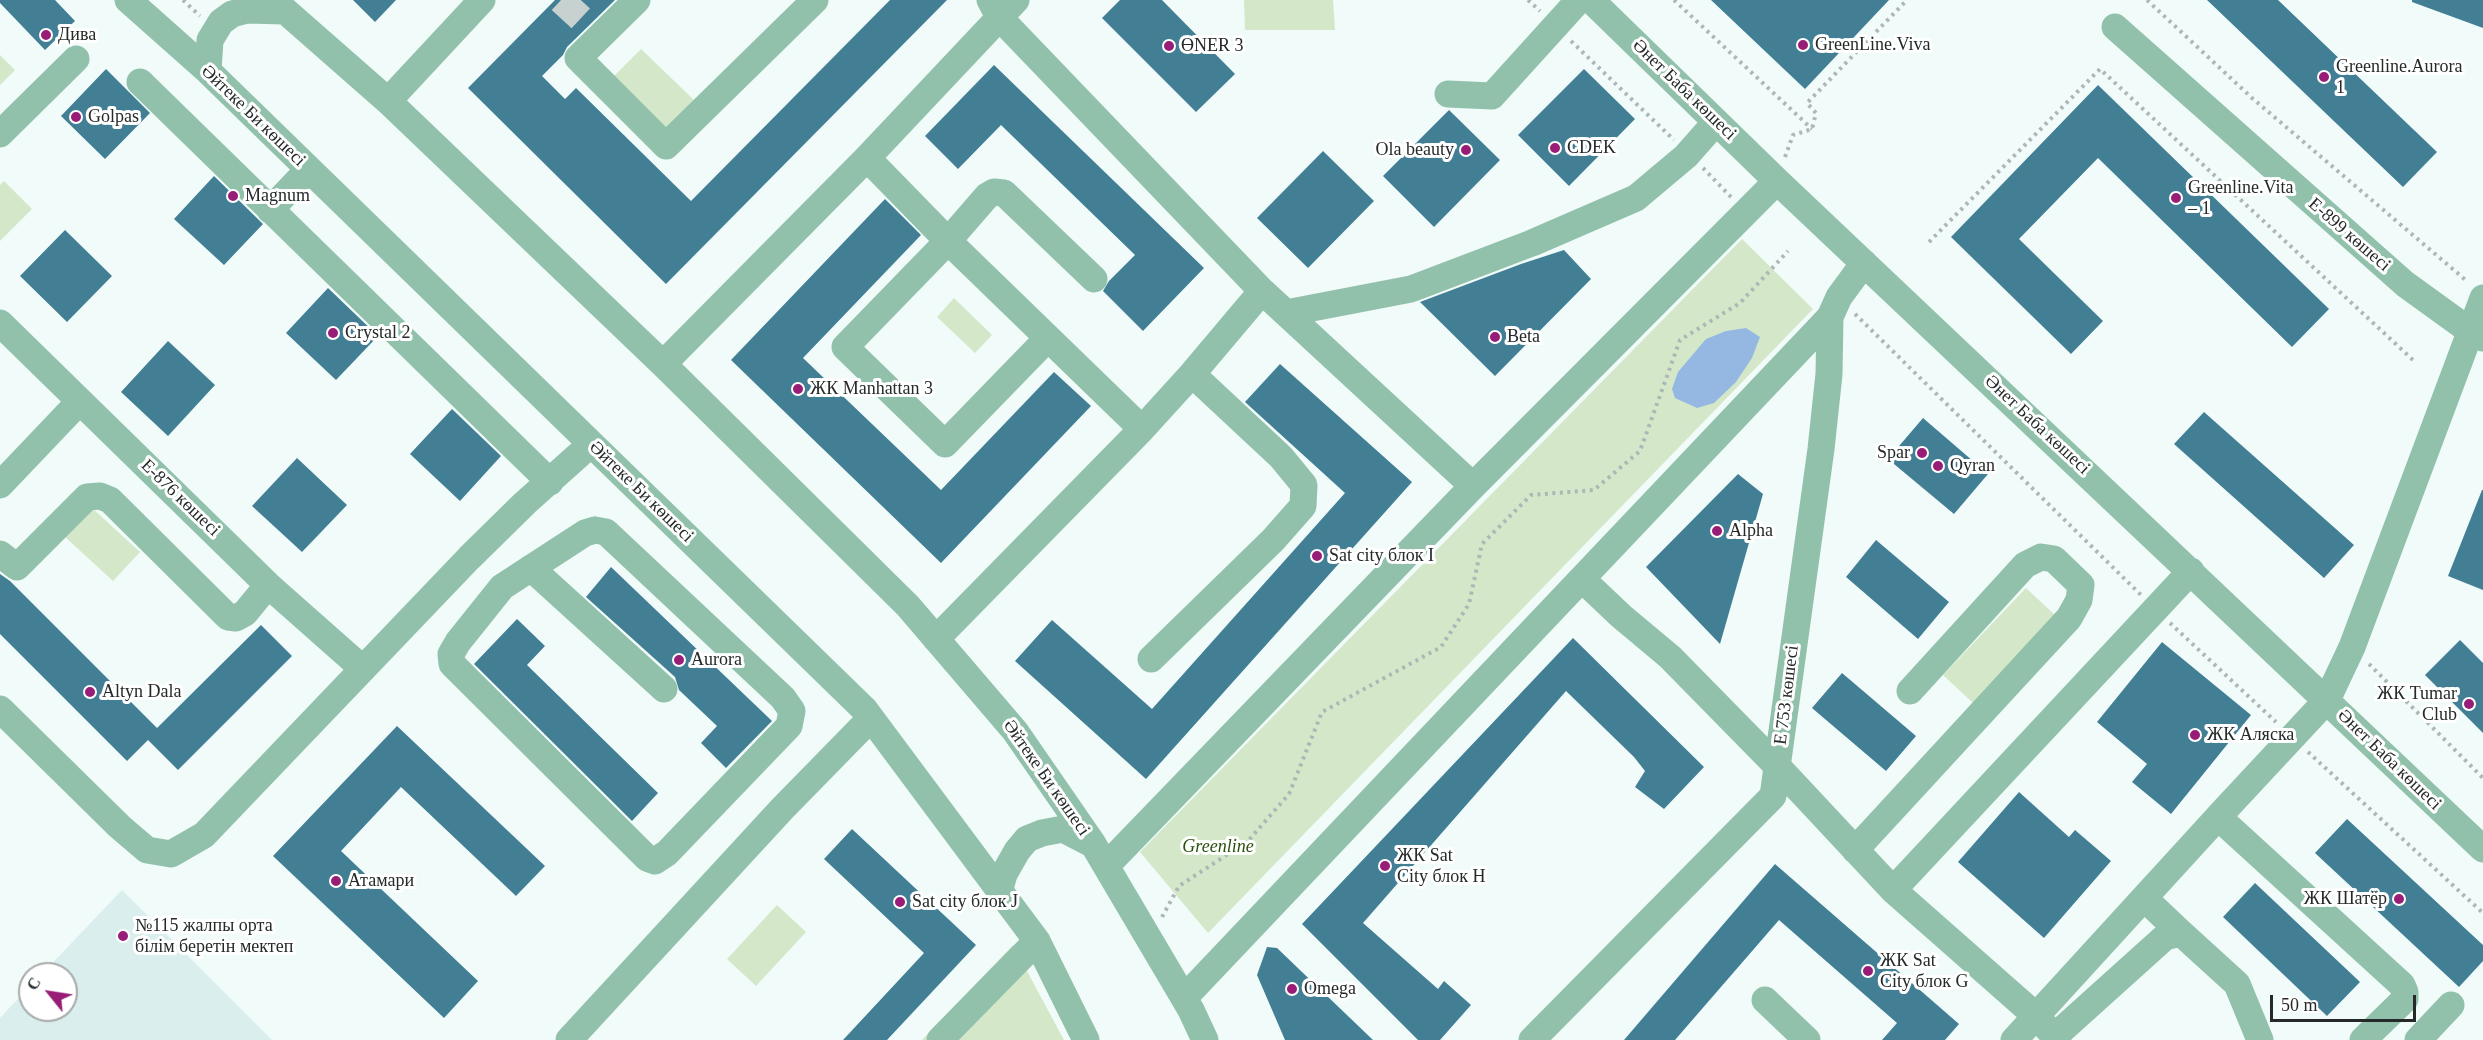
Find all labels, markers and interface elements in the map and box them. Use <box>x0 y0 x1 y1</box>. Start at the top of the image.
place label: Дива <box>58 24 96 46</box>
marker: Дива <box>39 28 53 42</box>
place label: GreenLine.Viva <box>1815 34 1930 56</box>
place label: ӨNER 3 <box>1181 35 1243 57</box>
street label: Әнет Баба көшесі <box>1628 35 1740 145</box>
marker: GreenLine.Viva <box>1796 38 1810 52</box>
marker: ӨNER 3 <box>1162 39 1176 53</box>
place label: Greenline.Aurora 1 <box>2336 56 2462 98</box>
street label: Әйтеке Би көшесі <box>196 61 310 171</box>
marker: Greenline.Aurora 1 <box>2317 70 2331 84</box>
place label: Golpas <box>88 106 139 128</box>
marker: Golpas <box>69 110 83 124</box>
place label: CDEK <box>1567 137 1616 159</box>
place label: Ola beauty <box>1376 139 1454 161</box>
marker: CDEK <box>1548 141 1562 155</box>
marker: Ola beauty <box>1459 143 1473 157</box>
place label: Greenline.Vita – 1 <box>2188 177 2293 219</box>
place label: Magnum <box>245 185 310 207</box>
marker: Magnum <box>226 189 240 203</box>
marker: Greenline.Vita – 1 <box>2169 191 2183 205</box>
street label: Е-899 көшесі <box>2304 194 2394 276</box>
place label: Crystal 2 <box>345 322 410 344</box>
marker: Crystal 2 <box>326 326 340 340</box>
place label: Beta <box>1507 326 1540 348</box>
marker: Beta <box>1488 330 1502 344</box>
street label: Әнет Баба көшесі <box>1980 371 2094 479</box>
place label: ЖК Manhattan 3 <box>810 378 933 400</box>
marker: ЖК Manhattan 3 <box>791 382 805 396</box>
street label: Әйтеке Би көшесі <box>584 437 698 547</box>
place label: Spar <box>1877 442 1910 464</box>
marker: Spar <box>1915 446 1929 460</box>
street label: Е-876 көшесі <box>136 455 224 541</box>
place label: Qyran <box>1950 455 1995 477</box>
marker: Qyran <box>1931 459 1945 473</box>
place label: Alpha <box>1729 520 1773 542</box>
marker: Alpha <box>1710 524 1724 538</box>
place label: Sat city блок I <box>1329 545 1434 567</box>
marker: Sat city блок I <box>1310 549 1324 563</box>
street label: Е 753 көшесі <box>1770 644 1804 746</box>
place label: Aurora <box>691 649 742 671</box>
marker: Aurora <box>672 653 686 667</box>
place label: Altyn Dala <box>102 681 181 703</box>
place label: ЖК Tumar Club <box>2377 683 2457 726</box>
marker: Altyn Dala <box>83 685 97 699</box>
marker: ЖК Tumar Club <box>2462 697 2476 711</box>
street label: Әнет Баба көшесі <box>2333 705 2445 815</box>
street label: Әйтеке Би көшесі <box>998 716 1094 840</box>
place label: ЖК Аляска <box>2207 724 2294 746</box>
marker: ЖК Аляска <box>2188 728 2202 742</box>
park label: Greenline <box>1182 836 1254 858</box>
place label: ЖК Sat City блок H <box>1397 845 1485 888</box>
marker: ЖК Sat City блок H <box>1378 859 1392 873</box>
place label: Атамари <box>348 870 414 892</box>
marker: Атамари <box>329 874 343 888</box>
place label: ЖК Шатёр <box>2304 888 2387 910</box>
place label: Sat city блок J <box>912 891 1018 913</box>
marker: ЖК Шатёр <box>2392 892 2406 906</box>
marker: Sat city блок J <box>893 895 907 909</box>
place label: №115 жалпы орта білім беретін мектеп <box>135 915 293 958</box>
marker: №115 жалпы орта білім беретін мектеп <box>116 929 130 943</box>
place label: ЖК Sat City блок G <box>1880 950 1968 992</box>
north arrow <box>18 962 78 1022</box>
marker: ЖК Sat City блок G <box>1861 964 1875 978</box>
text: С <box>23 974 44 993</box>
place label: Omega <box>1304 978 1356 1000</box>
marker: Omega <box>1285 982 1299 996</box>
scale bar <box>2273 983 2418 1021</box>
text: 50 m <box>2281 995 2318 1015</box>

